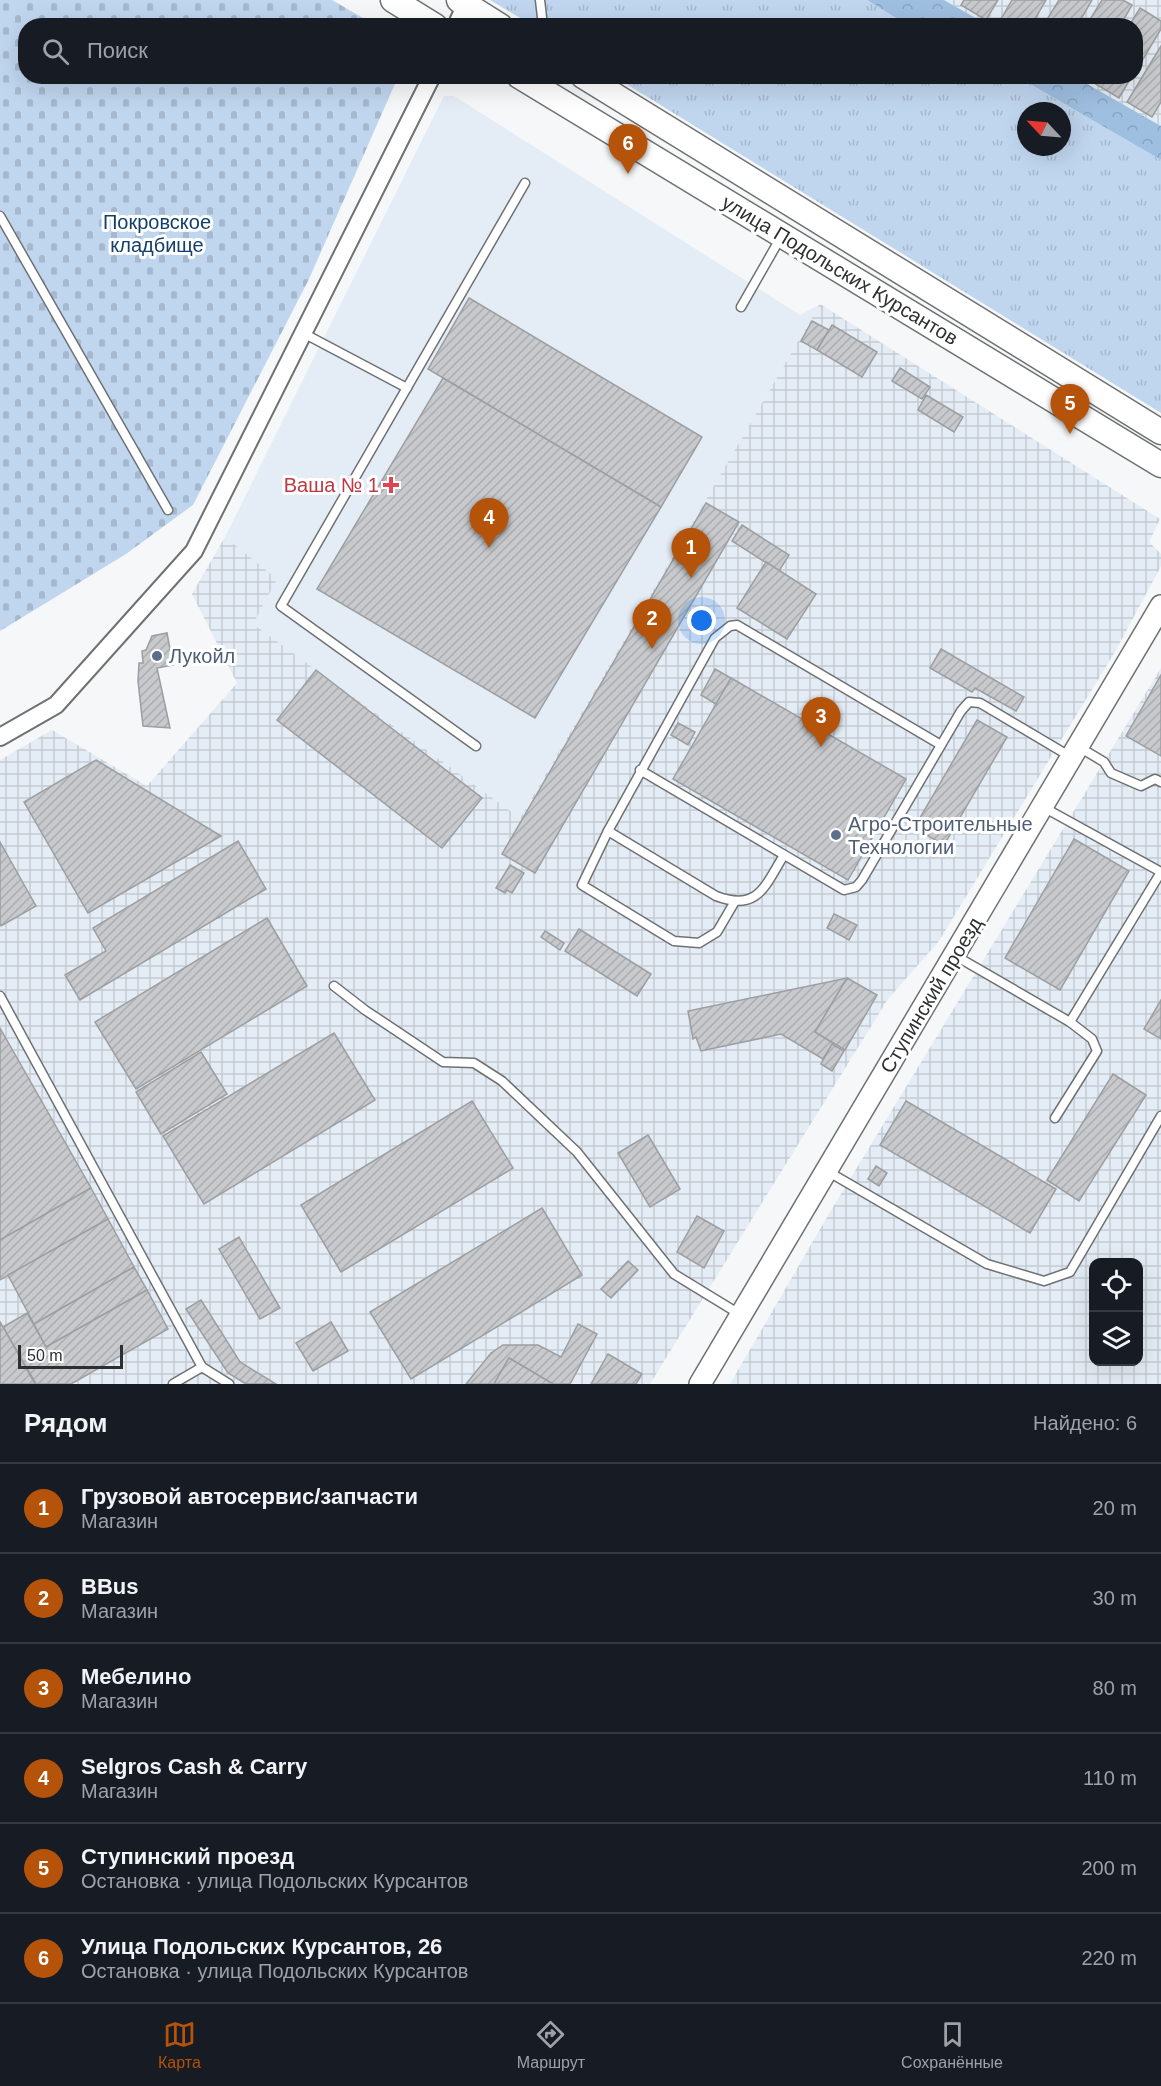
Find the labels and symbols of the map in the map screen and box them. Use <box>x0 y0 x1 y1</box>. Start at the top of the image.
north arrow <box>1017 102 1071 156</box>
pin: 6 <box>608 124 648 174</box>
street label: улица Подольских Курсантов <box>718 191 962 349</box>
park label: Покровское кладбище <box>103 211 211 256</box>
pin: 5 <box>1050 384 1090 434</box>
place label: Ваша № 1 <box>284 474 379 496</box>
marker: Ваша № 1 <box>384 478 398 492</box>
pin: 4 <box>470 498 508 548</box>
pin: 1 <box>672 528 710 578</box>
pin: 2 <box>632 600 672 649</box>
your location <box>687 606 716 635</box>
place label: Лукойл <box>169 645 235 667</box>
marker: Лукойл <box>150 649 164 663</box>
pin: 3 <box>802 698 840 747</box>
place label: Агро-Строительные Технологии <box>848 813 1033 858</box>
marker: Агро-Строительные Технологии <box>829 828 843 842</box>
street label: Ступинский проезд <box>876 913 986 1077</box>
scale bar <box>18 1342 123 1370</box>

